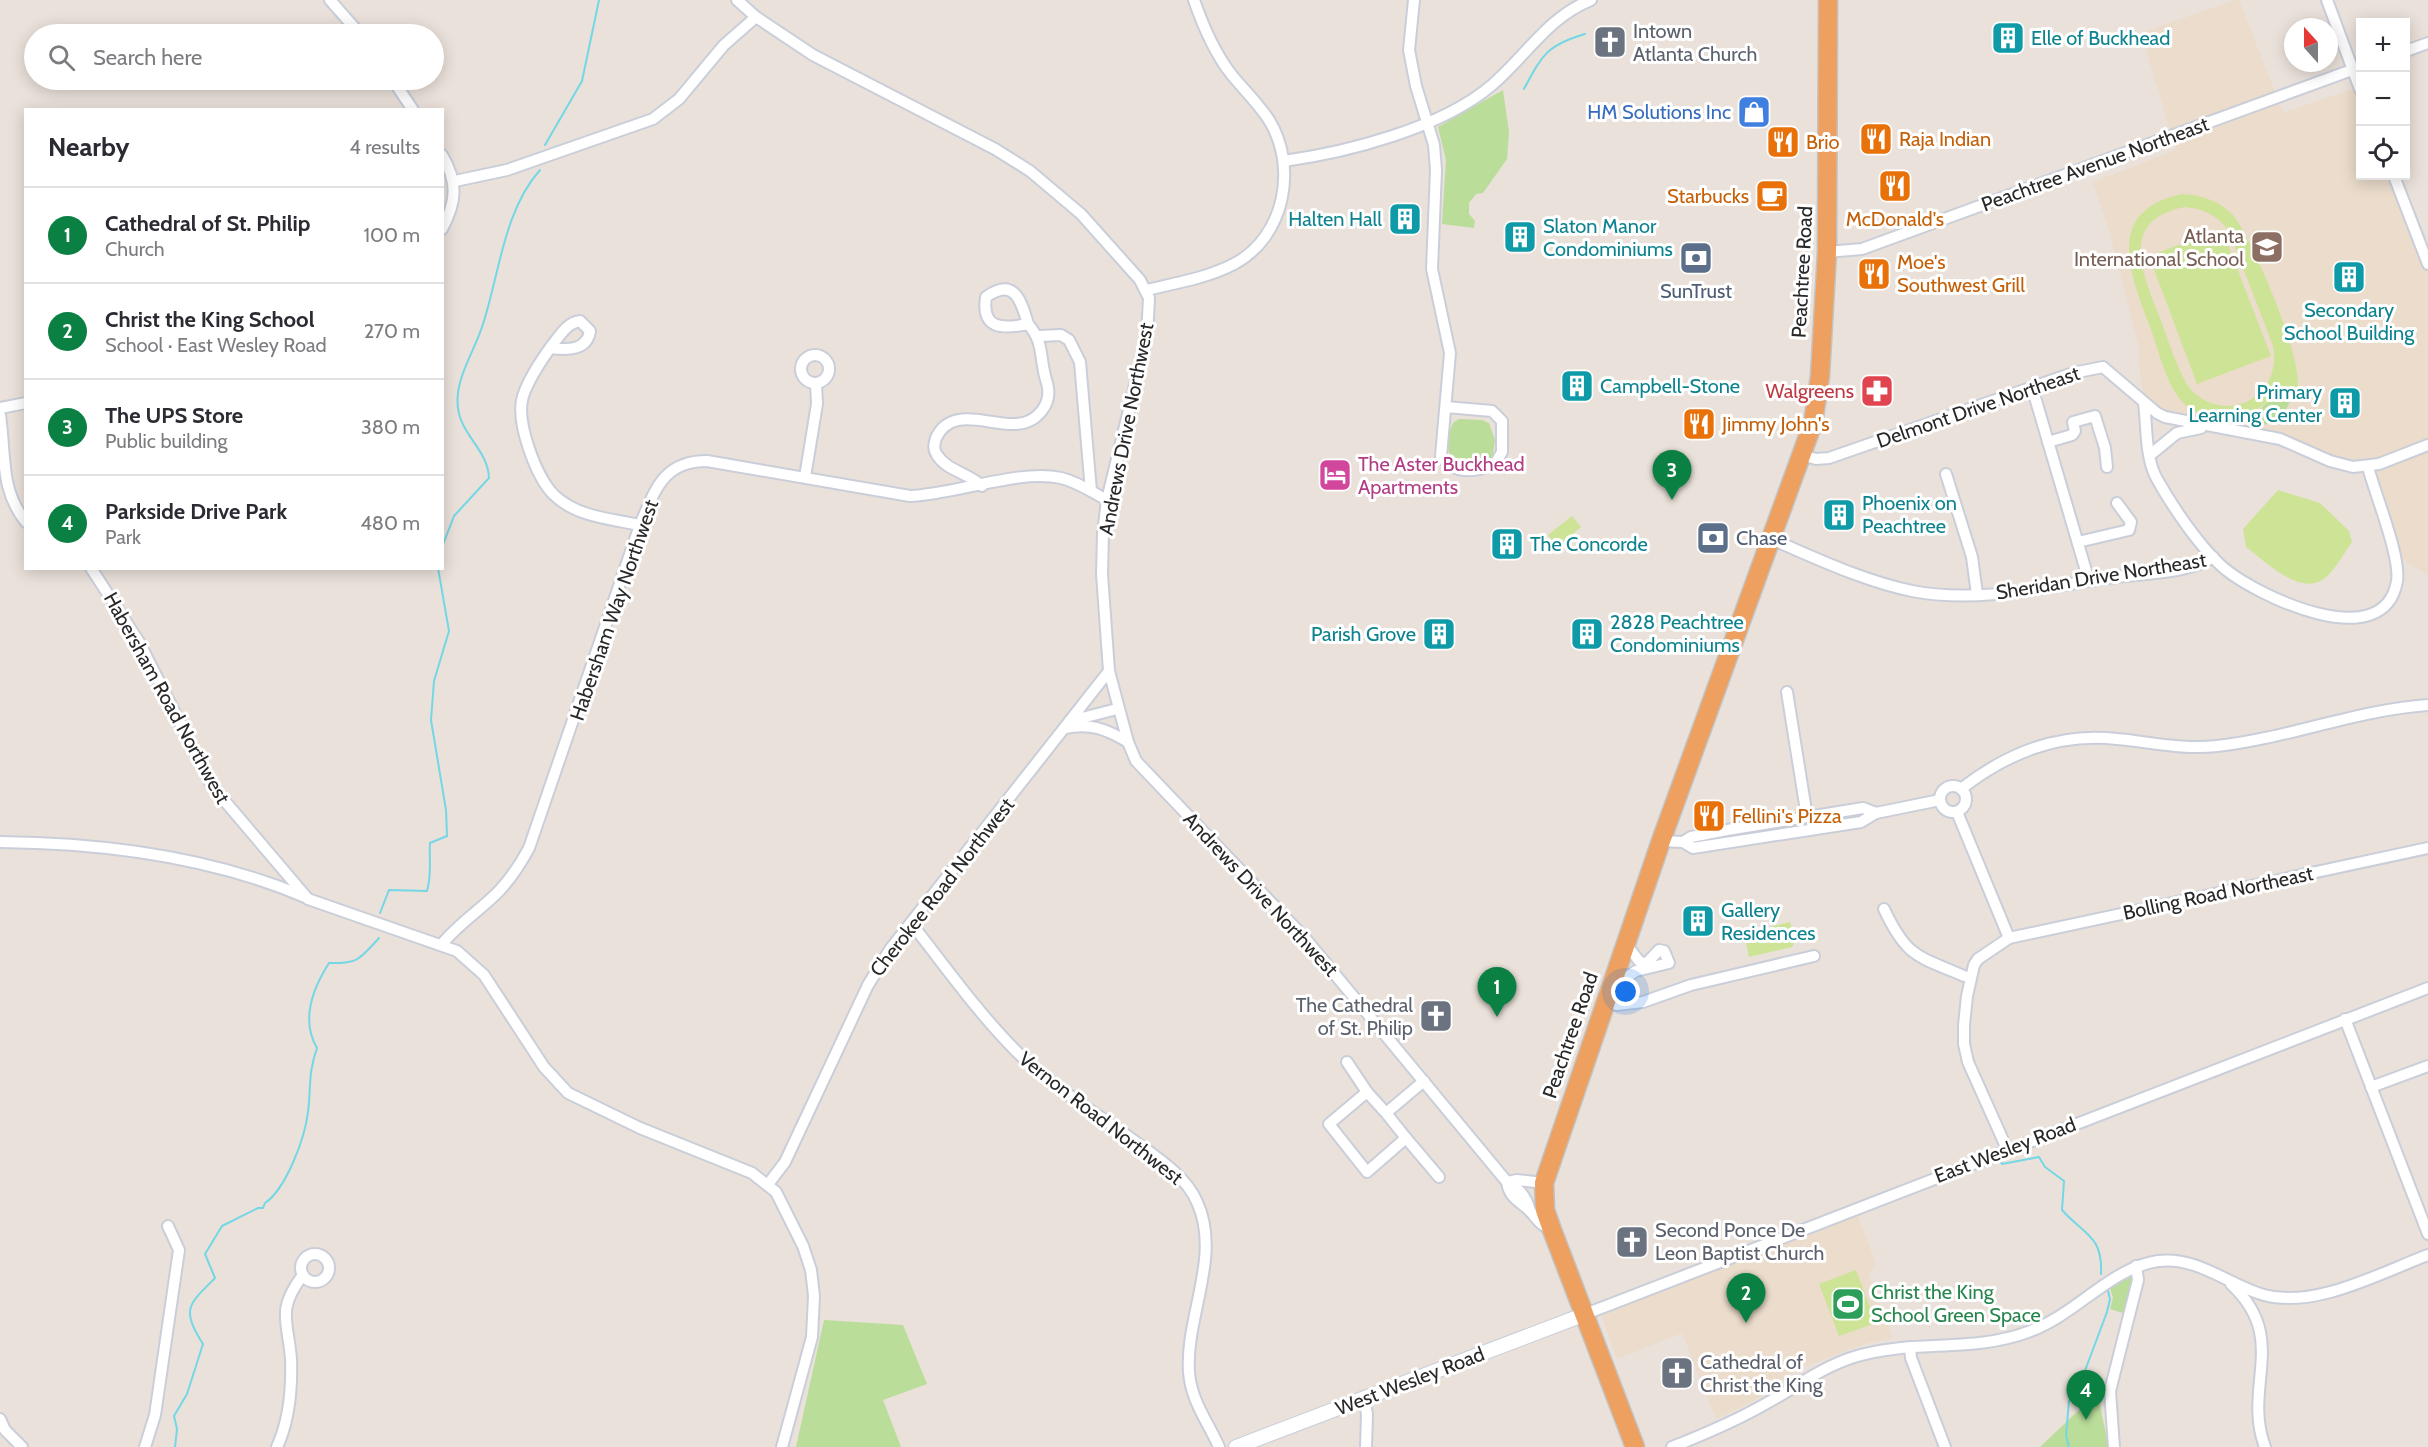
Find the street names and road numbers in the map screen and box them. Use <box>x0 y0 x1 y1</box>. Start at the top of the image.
street label: Peachtree Avenue Northeast <box>1978 112 2212 216</box>
street label: Peachtree Road <box>1787 205 1817 339</box>
street label: Andrews Drive Northwest <box>1094 321 1158 537</box>
street label: Delmont Drive Northeast <box>1873 361 2083 453</box>
street label: Habersham Way Northwest <box>565 496 663 724</box>
street label: Sheridan Drive Northeast <box>1994 547 2208 604</box>
street label: Habersham Road Northwest <box>99 588 235 808</box>
street label: Cherokee Road Northwest <box>865 793 1019 981</box>
street label: Andrews Drive Northwest <box>1179 807 1344 981</box>
street label: Bolling Road Northeast <box>2121 861 2315 925</box>
street label: Peachtree Road <box>1537 969 1603 1101</box>
street label: Vernon Road Northwest <box>1014 1047 1188 1190</box>
street label: East Wesley Road <box>1931 1112 2079 1188</box>
street label: West Wesley Road <box>1332 1342 1488 1420</box>

